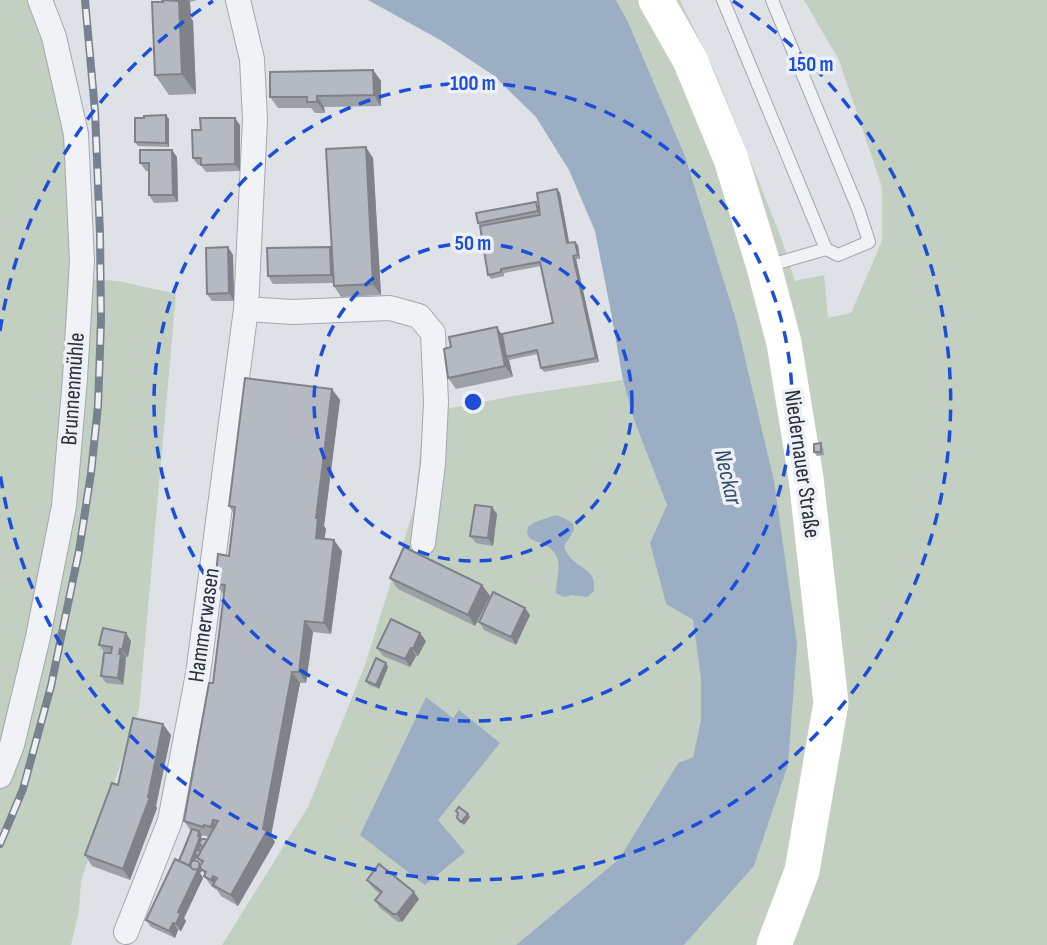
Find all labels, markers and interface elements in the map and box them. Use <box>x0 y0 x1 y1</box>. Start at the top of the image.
text: 150 m <box>789 52 833 77</box>
text: 100 m <box>450 71 496 96</box>
text: 50 m <box>455 231 491 256</box>
street label: Brunnenmühle <box>55 332 91 446</box>
street label: Niedernauer Straße <box>778 388 826 540</box>
centre of rings <box>461 390 485 414</box>
water label: Neckar <box>708 447 749 509</box>
street label: Hammerwasen <box>182 566 226 684</box>

